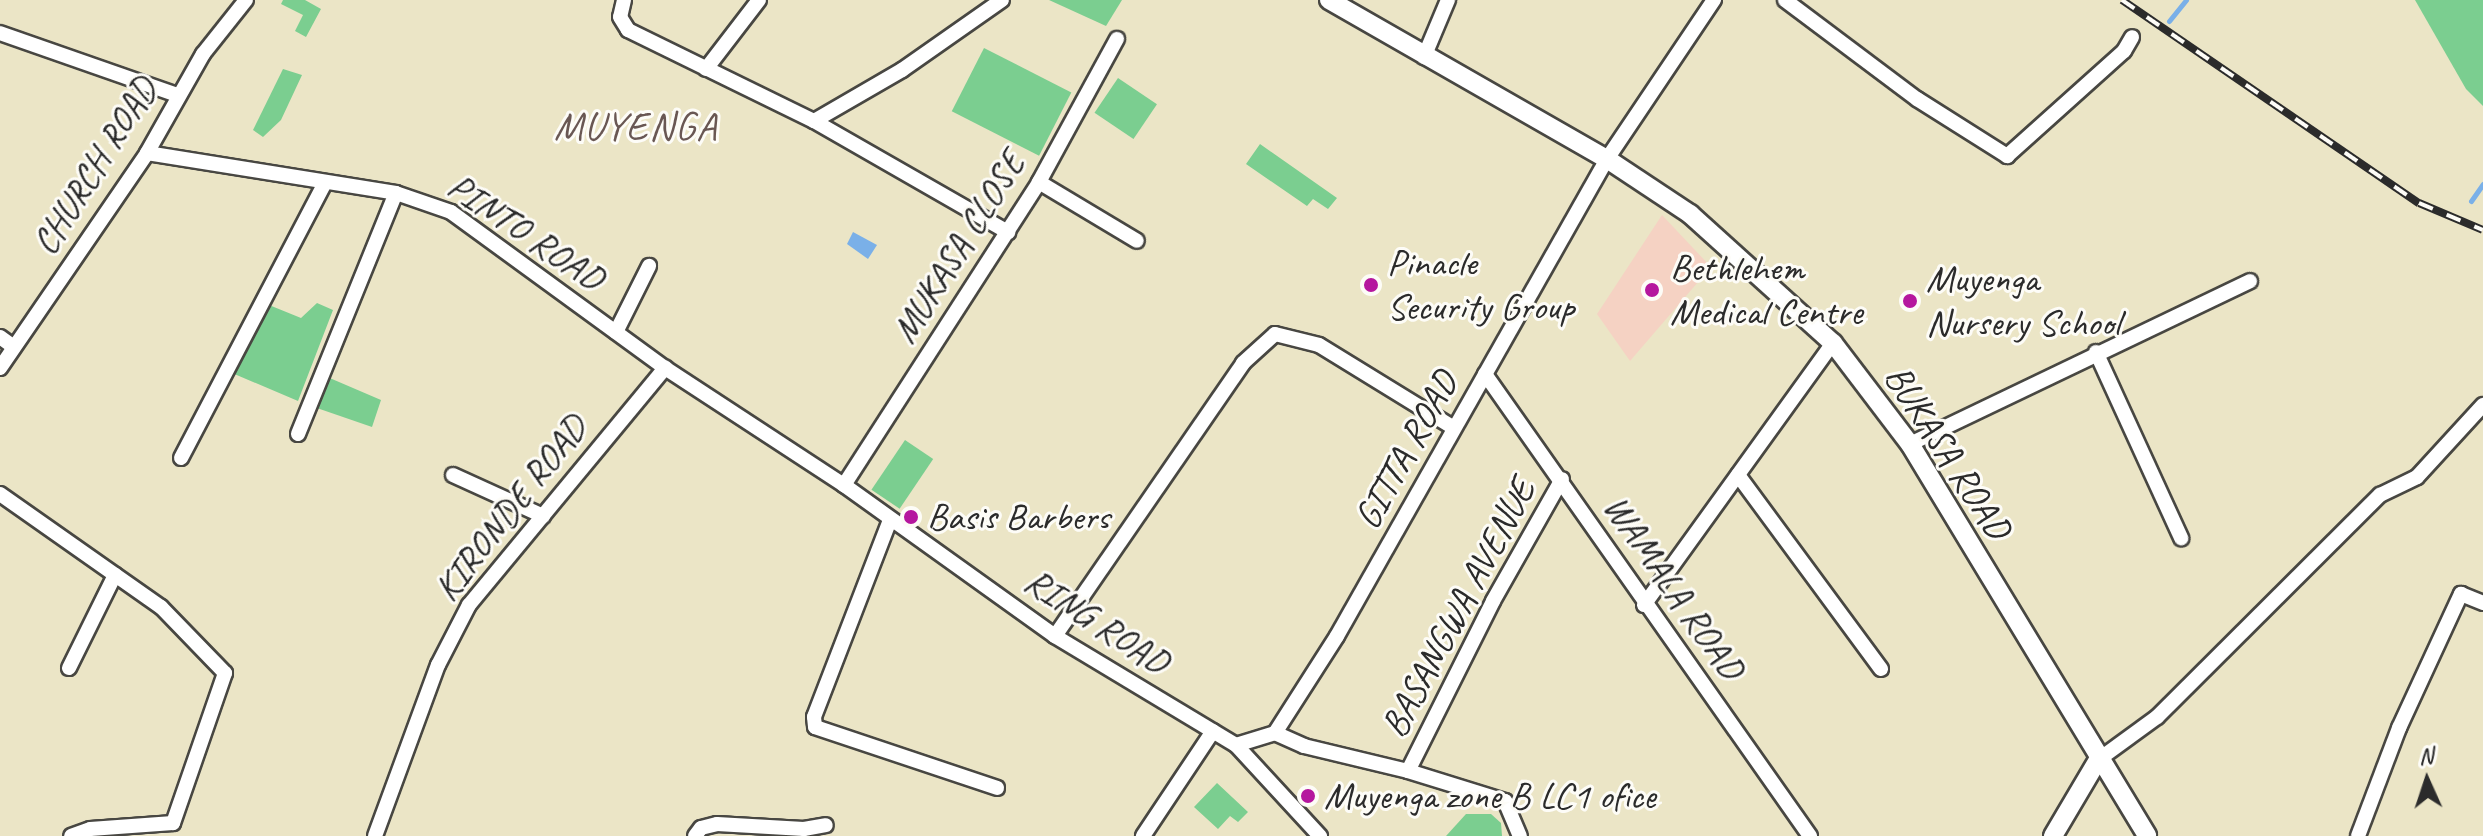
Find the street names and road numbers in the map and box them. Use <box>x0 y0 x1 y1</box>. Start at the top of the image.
street label: CHURCH ROAD <box>21 67 167 265</box>
street label: MUKASA CLOSE <box>881 143 1035 351</box>
street label: PINTO ROAD <box>439 163 613 301</box>
street label: BUKASA ROAD <box>1875 356 2021 548</box>
street label: GITTA ROAD <box>1344 363 1468 537</box>
street label: KIRONDE ROAD <box>423 406 597 610</box>
street label: BASANGWA AVENUE <box>1371 472 1545 744</box>
street label: WAMALA ROAD <box>1594 486 1754 688</box>
street label: RING ROAD <box>1015 557 1179 685</box>

